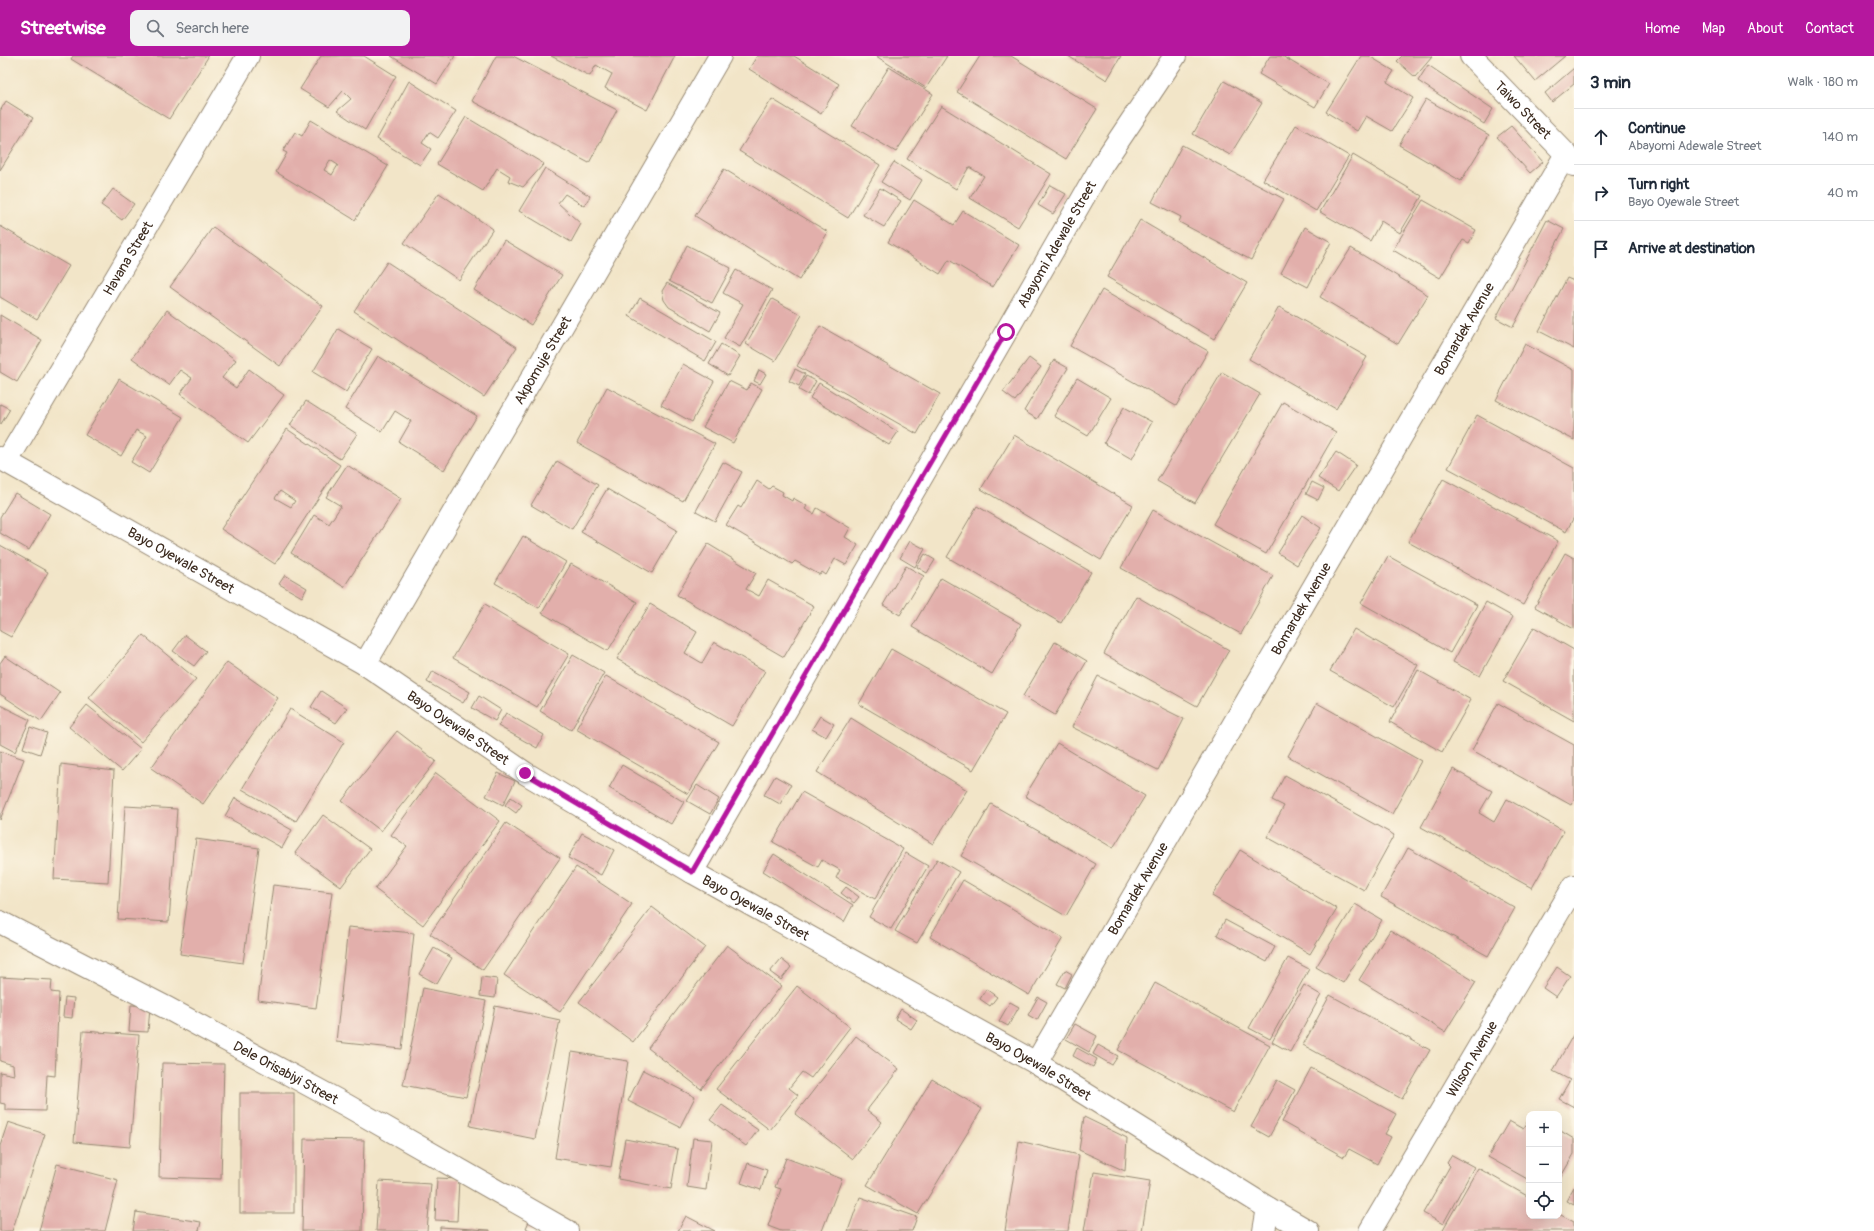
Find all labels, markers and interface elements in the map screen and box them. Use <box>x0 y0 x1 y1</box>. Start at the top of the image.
search box <box>130 10 410 46</box>
text: Streetwise <box>20 16 106 40</box>
icon: search <box>144 17 166 39</box>
text: Search here <box>176 19 249 38</box>
text: Home <box>1645 20 1680 37</box>
text: Map <box>1702 20 1725 37</box>
text: About <box>1747 20 1783 37</box>
text: Contact <box>1805 20 1854 37</box>
text: 3 min <box>1590 72 1631 93</box>
text: Walk · 180 m <box>1788 74 1858 90</box>
street label: Taiwo Street <box>1491 78 1555 143</box>
text: Continue <box>1628 119 1686 138</box>
icon: ahead <box>1590 126 1612 148</box>
text: 140 m <box>1822 129 1858 145</box>
text: Abayomi Adewale Street <box>1628 138 1761 154</box>
text: Turn right <box>1628 175 1689 194</box>
street label: Abayomi Adewale Street <box>1014 178 1100 311</box>
icon: right <box>1590 182 1612 204</box>
text: 40 m <box>1827 185 1858 201</box>
text: Bayo Oyewale Street <box>1628 194 1739 210</box>
street label: Havana Street <box>100 218 157 299</box>
icon: arrive <box>1590 238 1612 260</box>
text: Arrive at destination <box>1628 239 1755 258</box>
street label: Bomardek Avenue <box>1431 279 1498 378</box>
street label: Akpomuje Street <box>511 313 575 407</box>
route start <box>997 323 1015 341</box>
street label: Bayo Oyewale Street <box>124 524 238 598</box>
street label: Bomardek Avenue <box>1268 559 1335 658</box>
street label: Bayo Oyewale Street <box>404 687 513 769</box>
route end <box>516 764 534 782</box>
street label: Bomardek Avenue <box>1104 839 1172 938</box>
street label: Bayo Oyewale Street <box>699 871 813 945</box>
street label: Wilson Avenue <box>1443 1018 1501 1100</box>
street label: Bayo Oyewale Street <box>982 1029 1095 1105</box>
street label: Dele Orisabiyi Street <box>230 1037 341 1108</box>
map controls <box>1526 1111 1562 1219</box>
button: + <box>1526 1111 1562 1147</box>
button: − <box>1526 1147 1562 1183</box>
button: locate <box>1526 1183 1562 1219</box>

